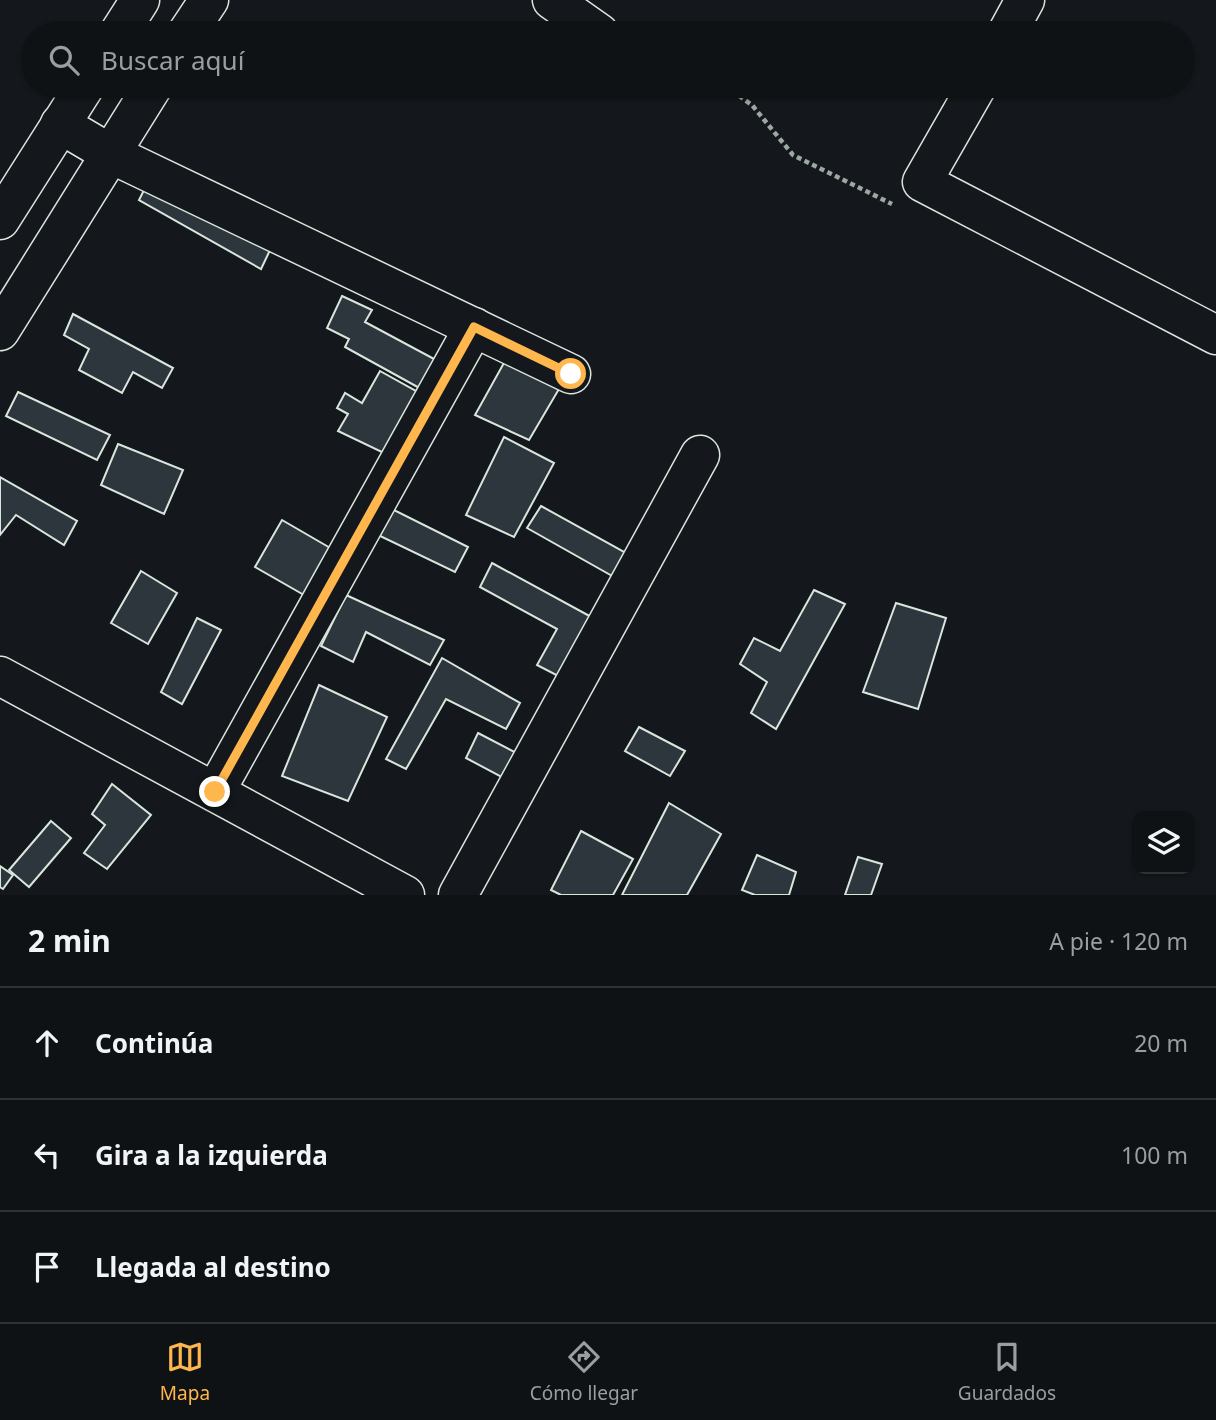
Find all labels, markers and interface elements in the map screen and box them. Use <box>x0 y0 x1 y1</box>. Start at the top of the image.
search box <box>21 21 1195 98</box>
icon: search <box>45 41 83 79</box>
text: Buscar aquí <box>101 42 244 78</box>
route start <box>555 358 586 389</box>
route end <box>199 776 230 807</box>
map controls <box>1132 811 1195 874</box>
button: layers <box>1132 811 1195 874</box>
text: 2 min <box>28 920 111 961</box>
text: A pie · 120 m <box>1049 925 1188 957</box>
icon: ahead <box>28 1024 66 1062</box>
text: Continúa <box>95 1025 213 1061</box>
text: 20 m <box>1134 1027 1188 1059</box>
icon: left <box>28 1136 66 1174</box>
text: Gira a la izquierda <box>95 1137 328 1173</box>
text: 100 m <box>1121 1139 1188 1171</box>
icon: arrive <box>28 1248 66 1286</box>
text: Llegada al destino <box>95 1249 331 1285</box>
tab: Mapa <box>160 1338 210 1406</box>
tab: Cómo llegar <box>530 1338 638 1406</box>
tab: Guardados <box>958 1338 1056 1406</box>

